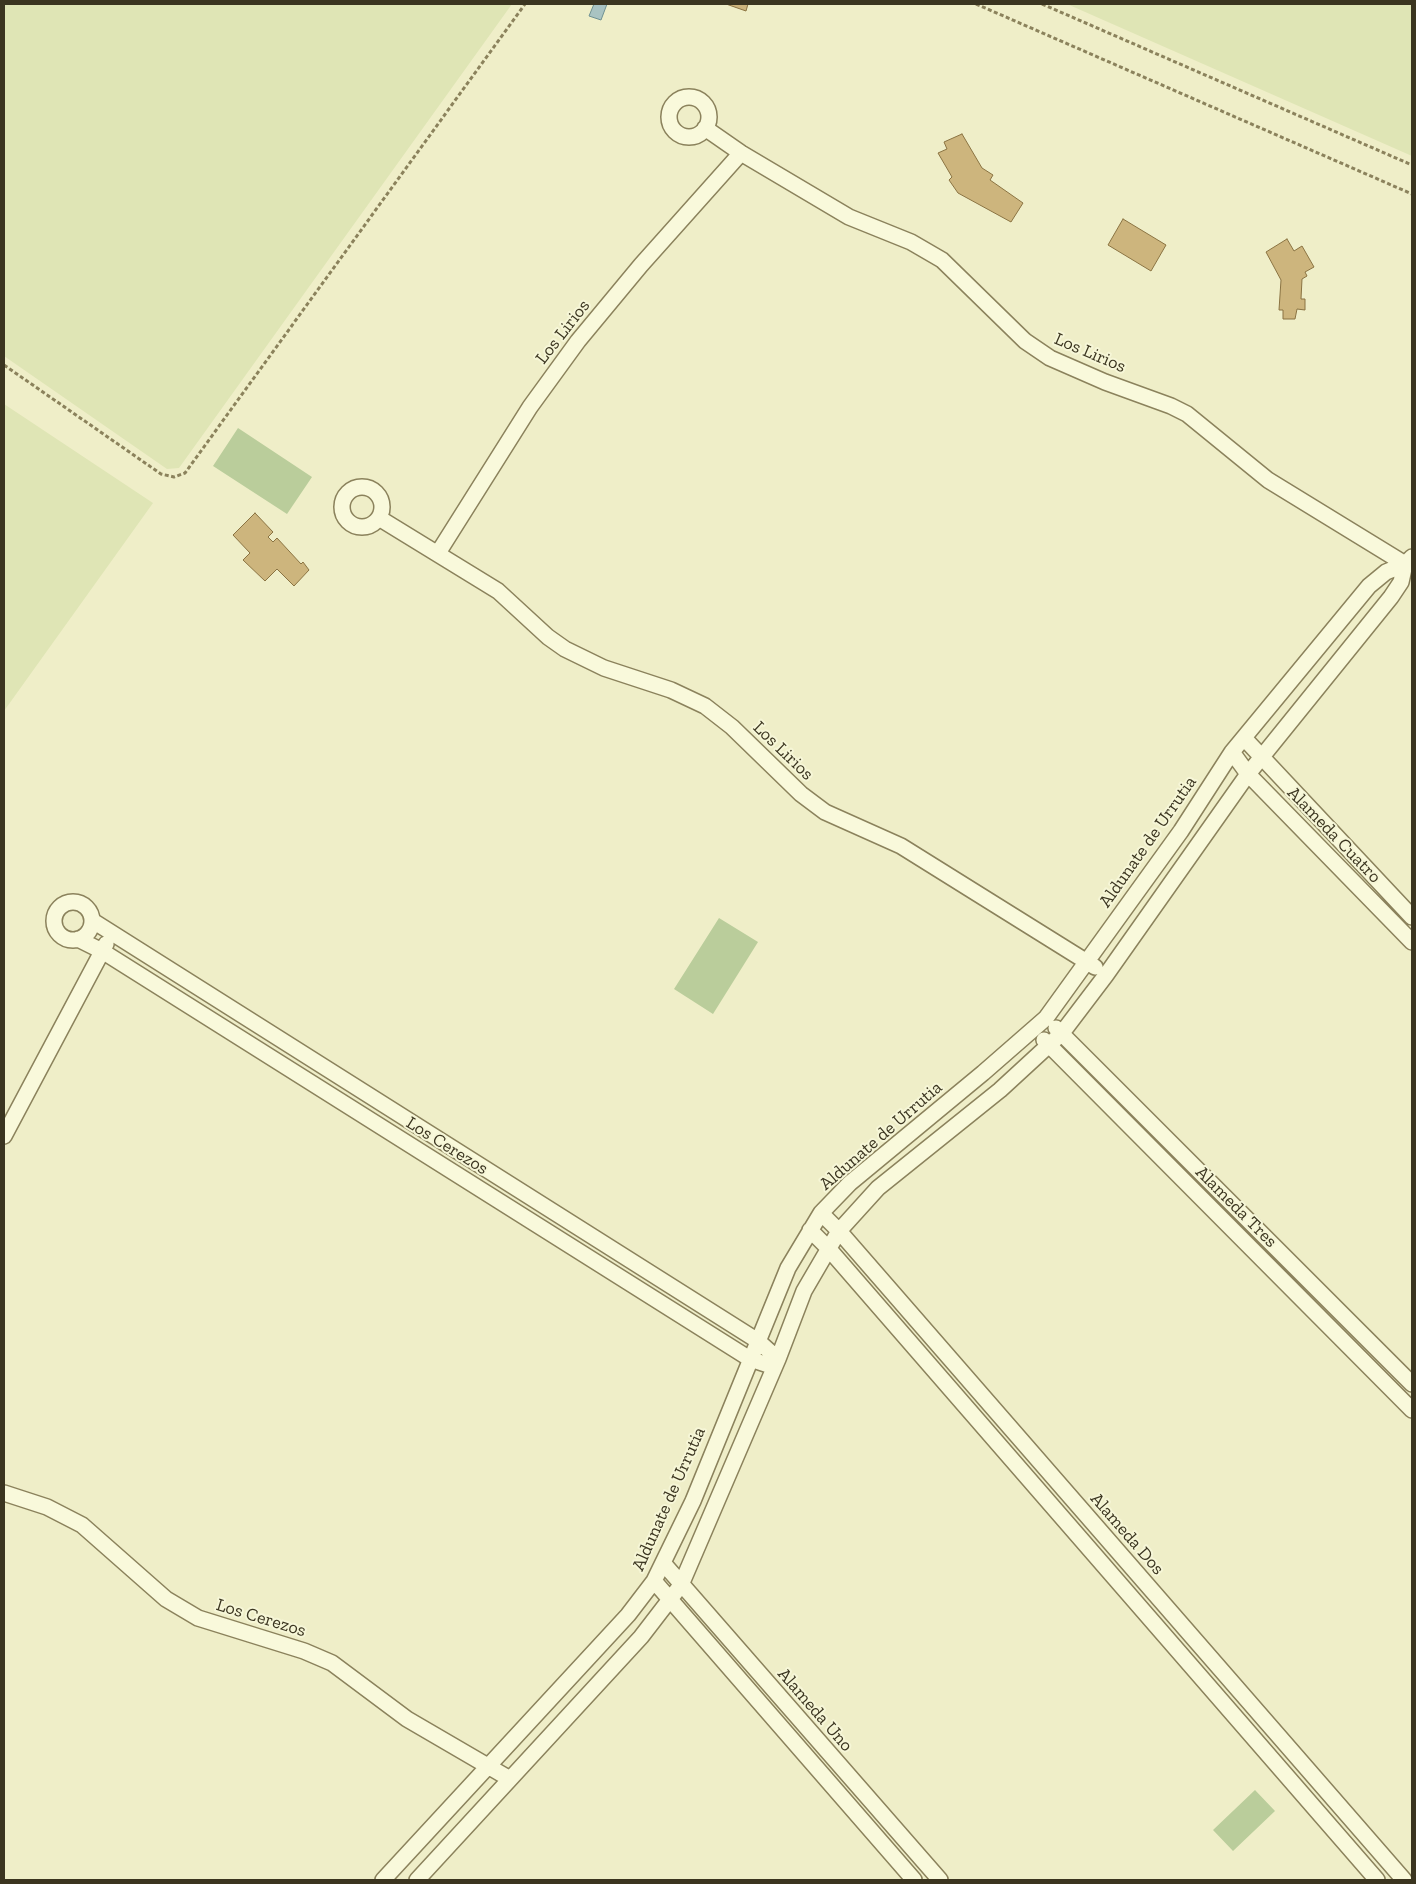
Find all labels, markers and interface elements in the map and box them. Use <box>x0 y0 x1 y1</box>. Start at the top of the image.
street label: Los Lirios <box>531 296 595 368</box>
street label: Los Lirios <box>1051 328 1129 378</box>
street label: Los Lirios <box>748 717 818 785</box>
street label: Aldunate de Urrutia <box>1095 772 1201 912</box>
street label: Alameda Cuatro <box>1283 782 1385 888</box>
street label: Aldunate de Urrutia <box>815 1077 947 1195</box>
street label: Los Cerezos <box>402 1112 492 1180</box>
street label: Alameda Tres <box>1191 1162 1281 1252</box>
street label: Aldunate de Urrutia <box>628 1424 710 1574</box>
street label: Alameda Dos <box>1086 1489 1168 1579</box>
street label: Los Cerezos <box>214 1594 308 1642</box>
street label: Alameda Uno <box>773 1664 857 1756</box>

